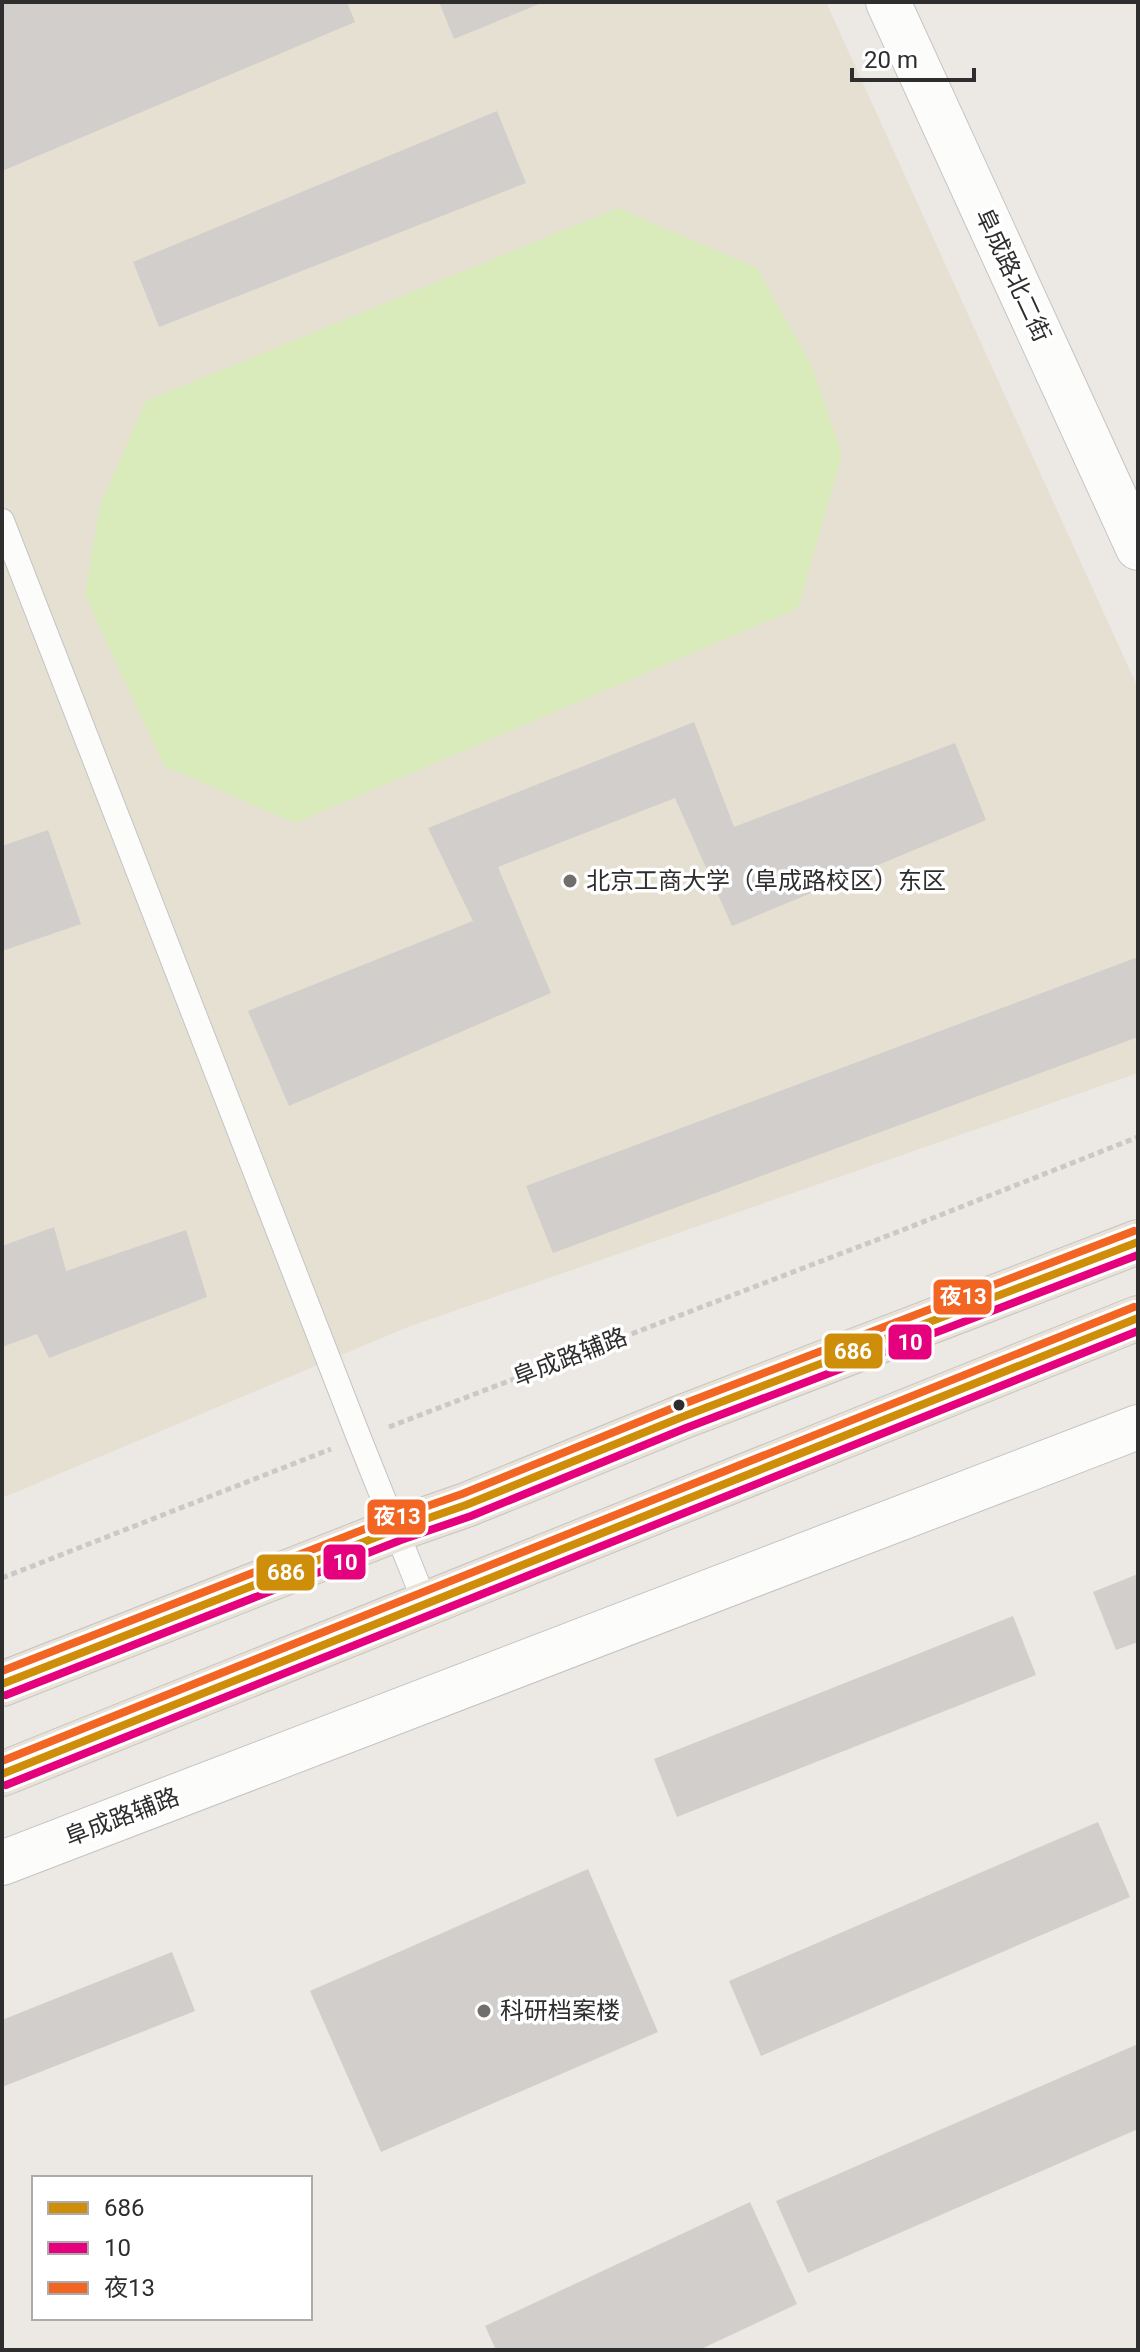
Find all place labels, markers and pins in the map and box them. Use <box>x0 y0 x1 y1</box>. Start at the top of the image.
place label: 北京工商大学（阜成路校区）东区 <box>586 867 946 895</box>
marker: 北京工商大学（阜成路校区）东区 <box>561 872 579 890</box>
unlabelled marker <box>671 1397 687 1413</box>
place label: 科研档案楼 <box>500 1997 620 2025</box>
marker: 科研档案楼 <box>475 2002 493 2020</box>

